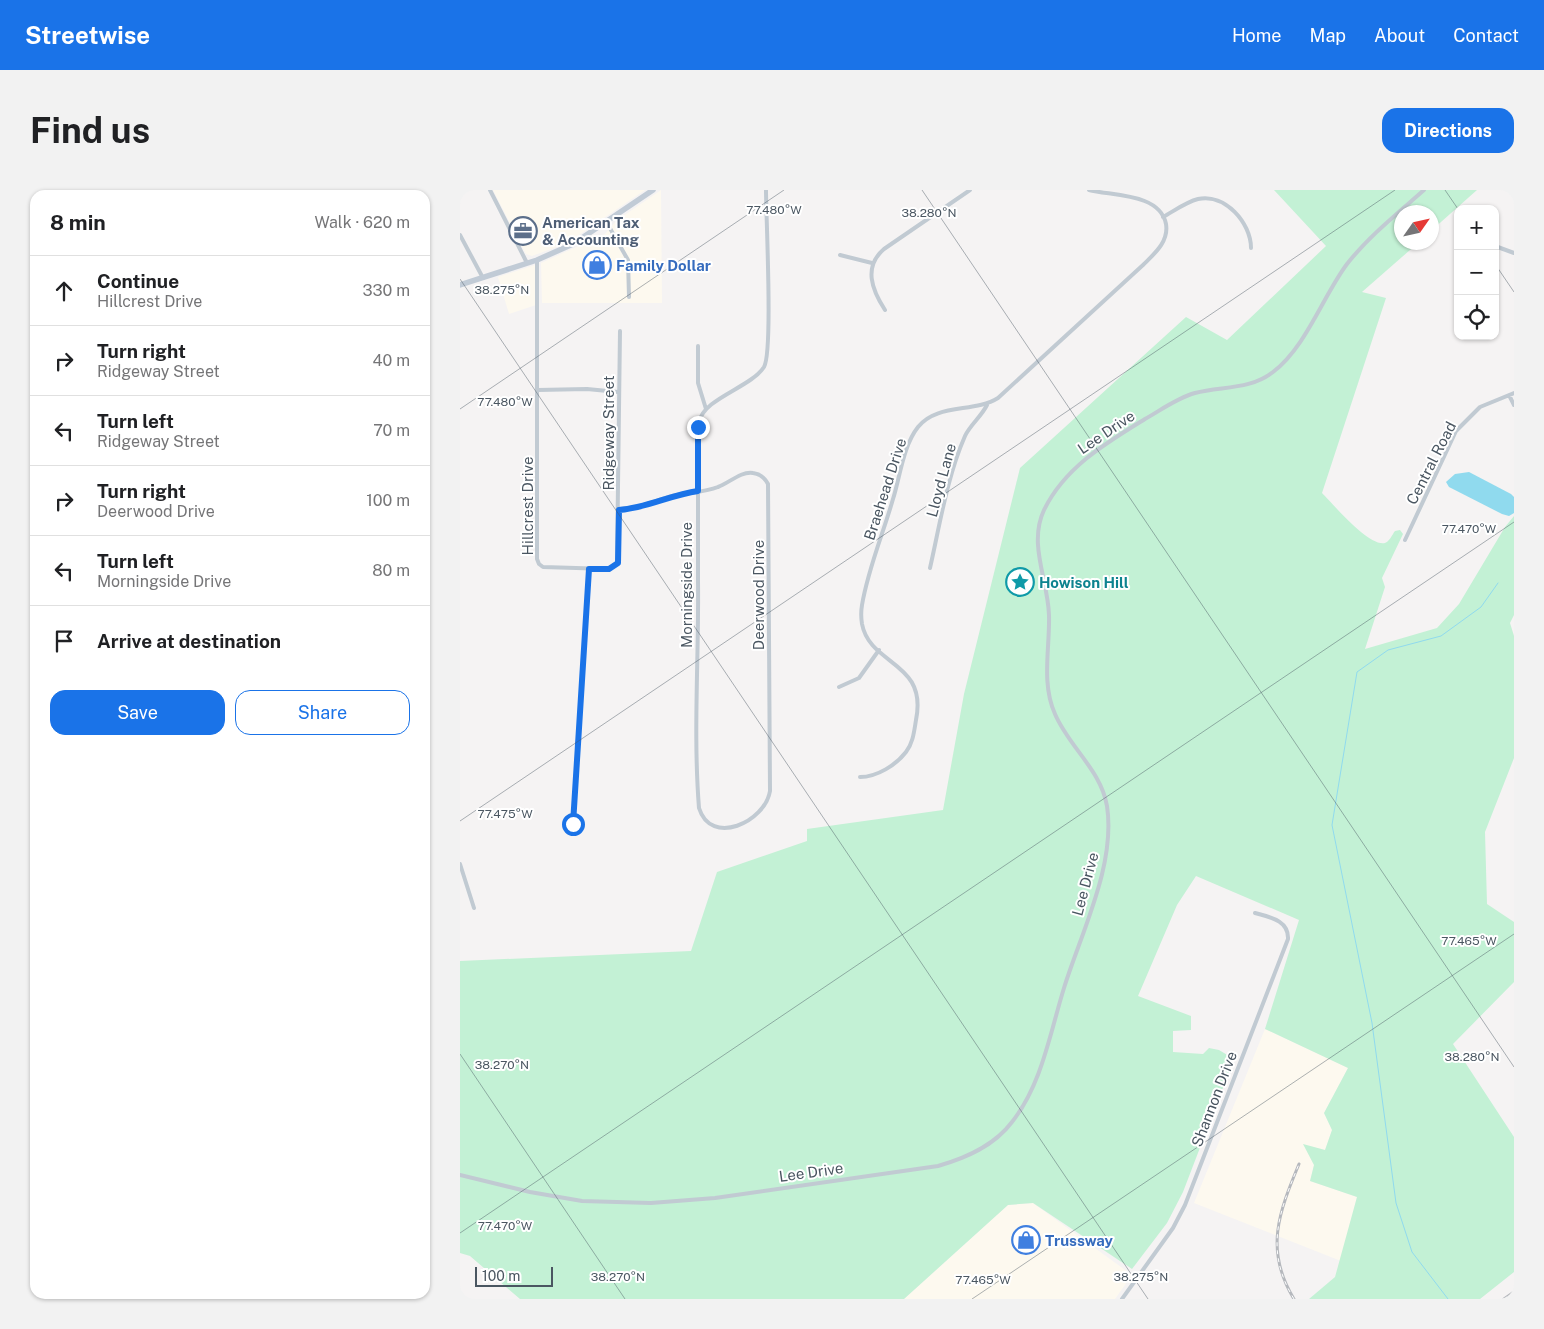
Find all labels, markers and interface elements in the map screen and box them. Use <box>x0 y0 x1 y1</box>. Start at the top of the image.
text: Streetwise <box>25 21 150 49</box>
text: Home <box>1232 25 1282 46</box>
text: Map <box>1310 25 1346 46</box>
text: About <box>1374 25 1425 46</box>
text: Contact <box>1453 25 1519 46</box>
button: Directions <box>1382 108 1514 153</box>
text: Find us <box>30 110 150 151</box>
text: 77.480°W <box>746 203 802 217</box>
north arrow <box>1394 205 1439 250</box>
map controls <box>1454 205 1499 340</box>
button: + <box>1454 205 1499 250</box>
text: 38.280°N <box>902 206 956 220</box>
text: 8 min <box>50 210 106 235</box>
text: Walk · 620 m <box>314 213 410 232</box>
place label: American Tax & Accounting <box>542 214 640 248</box>
office icon: American Tax & Accounting <box>508 216 538 246</box>
shop icon: Family Dollar <box>582 250 612 280</box>
button: − <box>1454 250 1499 295</box>
place label: Family Dollar <box>616 257 711 274</box>
text: Continue <box>97 270 179 292</box>
icon: ahead <box>50 277 78 305</box>
text: 330 m <box>363 281 410 300</box>
text: 38.275°N <box>475 283 529 297</box>
text: Hillcrest Drive <box>97 292 202 311</box>
button: locate <box>1454 295 1499 340</box>
text: Turn right <box>97 340 186 362</box>
icon: right <box>50 347 78 375</box>
text: 40 m <box>372 351 410 370</box>
text: Ridgeway Street <box>97 362 220 381</box>
street label: Ridgeway Street <box>600 375 617 491</box>
text: 77.480°W <box>477 395 533 409</box>
street label: Lee Drive <box>1074 407 1138 457</box>
text: Turn left <box>97 410 174 432</box>
route end <box>687 416 710 439</box>
icon: left <box>50 417 78 445</box>
street label: Central Road <box>1403 419 1459 507</box>
text: 70 m <box>373 421 410 440</box>
text: Ridgeway Street <box>97 432 220 451</box>
street label: Braehead Drive <box>860 436 910 542</box>
street label: Lloyd Lane <box>923 441 959 519</box>
street label: Hillcrest Drive <box>519 457 536 555</box>
text: Turn right <box>97 480 186 502</box>
icon: right <box>50 487 78 515</box>
text: 100 m <box>366 491 410 510</box>
text: Deerwood Drive <box>97 502 215 521</box>
street label: Morningside Drive <box>678 522 695 648</box>
text: 77.470°W <box>1442 522 1497 536</box>
street label: Deerwood Drive <box>750 540 767 650</box>
text: Turn left <box>97 550 174 572</box>
icon: left <box>50 557 78 585</box>
text: 80 m <box>372 561 410 580</box>
place icon: Howison Hill <box>1005 567 1035 597</box>
text: Morningside Drive <box>97 572 231 591</box>
place label: Howison Hill <box>1039 574 1129 591</box>
icon: arrive <box>50 627 78 655</box>
text: Arrive at destination <box>97 630 281 652</box>
button: Save <box>50 690 225 735</box>
button: Share <box>235 690 410 735</box>
text: 77.475°W <box>477 807 533 821</box>
route start <box>562 813 585 836</box>
street label: Lee Drive <box>1068 850 1102 918</box>
text: 77.465°W <box>1441 934 1497 948</box>
street label: Shannon Drive <box>1188 1049 1240 1149</box>
text: 38.280°N <box>1445 1050 1499 1064</box>
text: 38.270°N <box>475 1058 529 1072</box>
street label: Lee Drive <box>778 1159 844 1185</box>
text: 77.470°W <box>478 1219 533 1233</box>
shop icon: Trussway <box>1011 1225 1041 1255</box>
place label: Trussway <box>1045 1232 1114 1249</box>
scale bar <box>475 1264 552 1287</box>
text: 100 m <box>482 1268 520 1284</box>
text: 38.270°N <box>591 1270 645 1284</box>
text: 38.275°N <box>1114 1270 1168 1284</box>
text: 77.465°W <box>955 1273 1011 1287</box>

